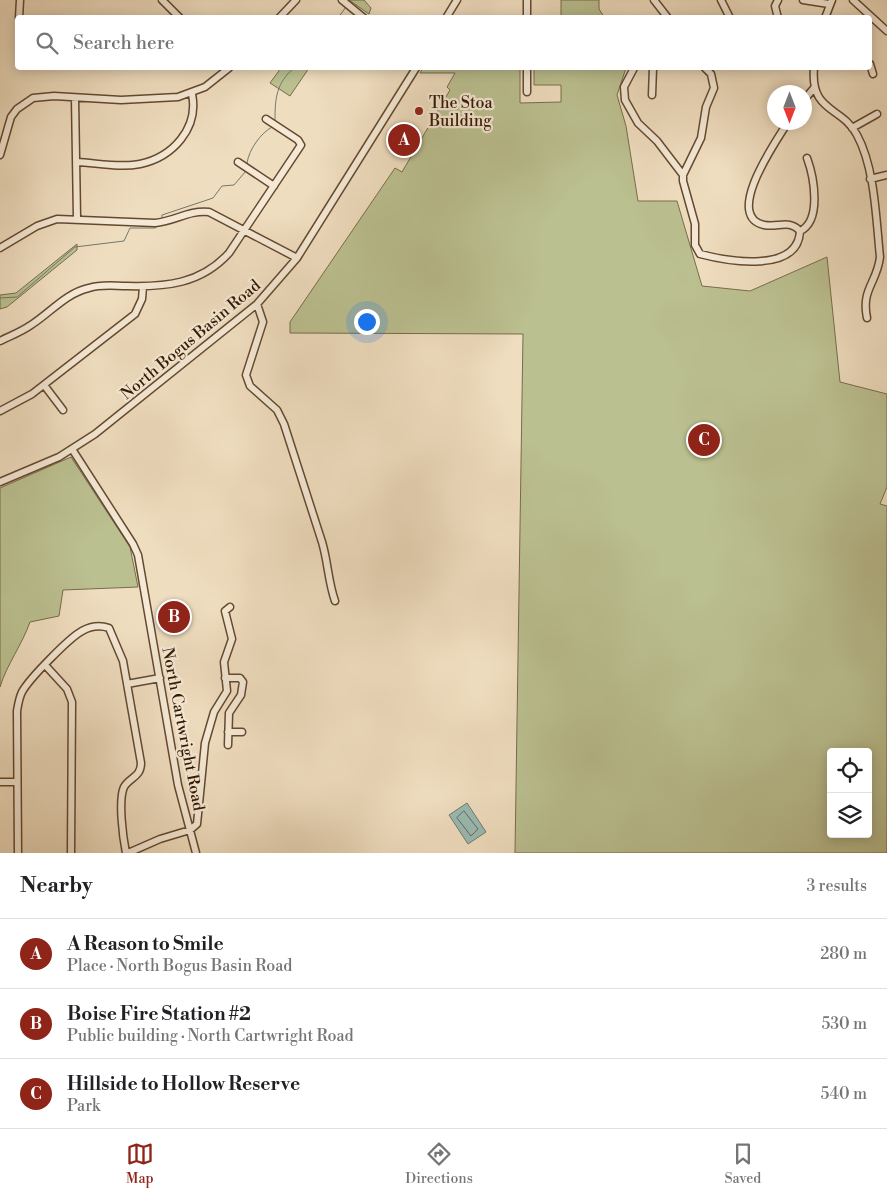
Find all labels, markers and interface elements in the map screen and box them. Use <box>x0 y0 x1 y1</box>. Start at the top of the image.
search box <box>15 15 872 70</box>
icon: search <box>33 29 61 57</box>
text: Search here <box>73 31 174 55</box>
north arrow <box>767 85 812 130</box>
place label: The Stoa Building <box>428 93 494 131</box>
marker: The Stoa Building <box>413 105 425 117</box>
pin: A <box>388 121 420 159</box>
street label: North Bogus Basin Road <box>117 275 265 404</box>
your location <box>354 309 380 335</box>
pin: C <box>688 421 720 459</box>
pin: B <box>158 598 190 636</box>
street label: North Cartwright Road <box>157 646 209 813</box>
map controls <box>827 748 872 838</box>
button: locate <box>827 748 872 793</box>
button: layers <box>827 793 872 838</box>
text: Nearby <box>20 873 93 899</box>
text: 3 results <box>806 876 867 896</box>
text: A Reason to Smile <box>67 932 224 956</box>
text: A <box>30 944 42 964</box>
text: 280 m <box>820 944 867 964</box>
text: Place · North Bogus Basin Road <box>67 956 292 976</box>
text: Boise Fire Station #2 <box>67 1002 251 1026</box>
text: B <box>30 1014 42 1034</box>
text: 530 m <box>821 1014 867 1034</box>
text: Public building · North Cartwright Road <box>67 1026 354 1046</box>
text: Hillside to Hollow Reserve <box>67 1072 300 1096</box>
text: C <box>30 1084 42 1104</box>
text: 540 m <box>820 1084 867 1104</box>
text: Park <box>67 1096 100 1116</box>
tab: Map <box>126 1140 154 1188</box>
tab: Directions <box>405 1140 473 1188</box>
tab: Saved <box>724 1140 761 1188</box>

